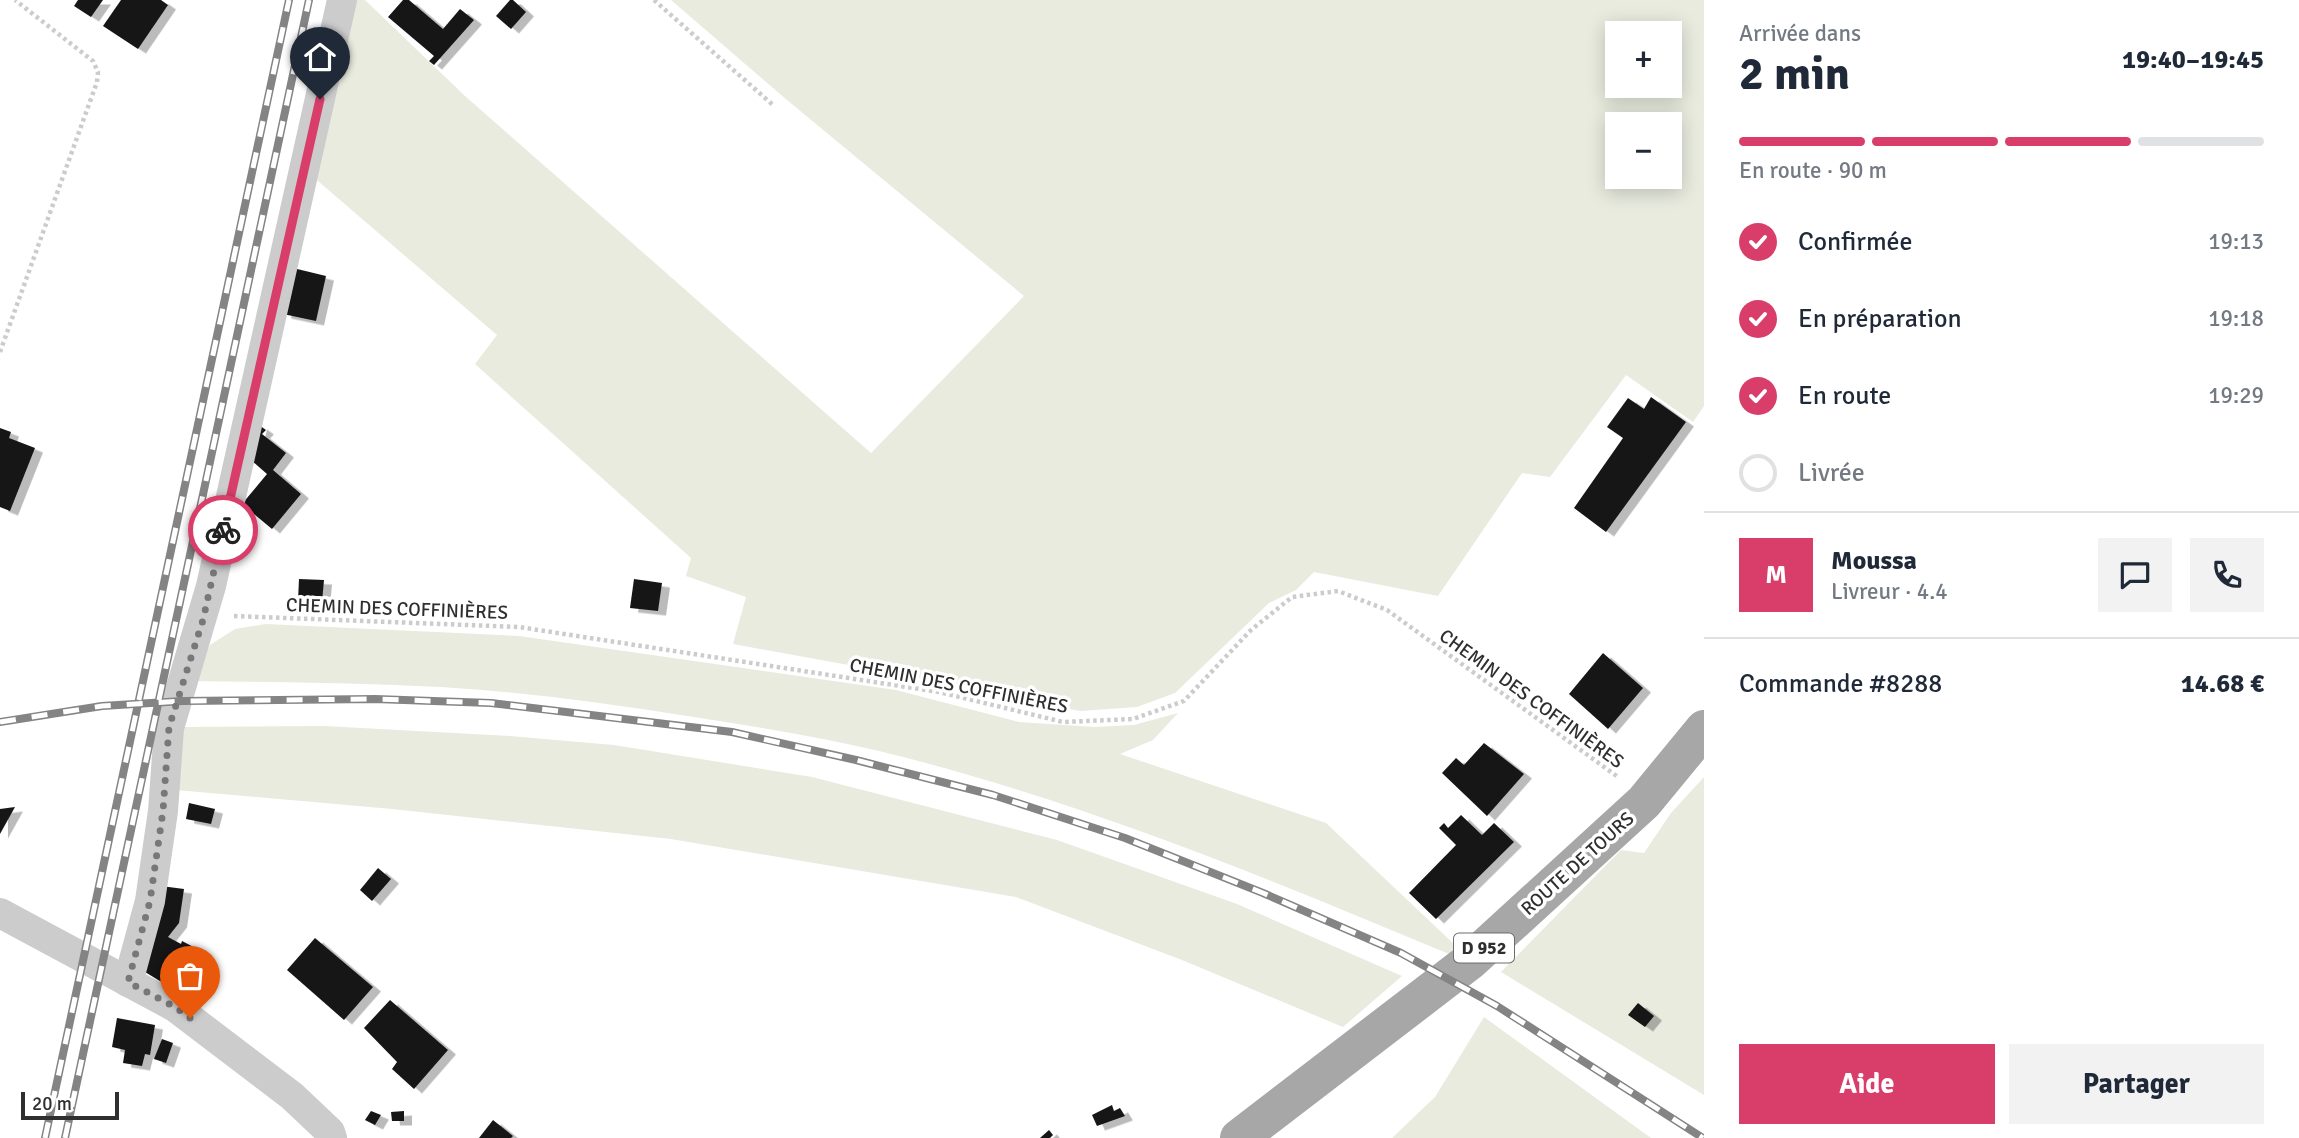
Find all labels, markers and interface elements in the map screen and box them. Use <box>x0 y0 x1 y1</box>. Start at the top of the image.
text: Arrivée dans <box>1739 19 1861 48</box>
map controls <box>1605 21 1682 189</box>
button: + <box>1605 21 1682 98</box>
pin <box>290 27 350 99</box>
icon: home <box>301 38 339 76</box>
text: 19:40–19:45 <box>2122 44 2264 76</box>
text: 2 min <box>1739 46 1850 102</box>
button: − <box>1605 112 1682 189</box>
text: En route · 90 m <box>1739 156 1887 185</box>
icon: check <box>1739 223 1777 261</box>
text: Confirmée <box>1798 226 1913 258</box>
text: 19:13 <box>2208 227 2264 256</box>
icon: check <box>1739 300 1777 338</box>
text: En préparation <box>1798 303 1962 335</box>
text: 19:18 <box>2208 304 2264 333</box>
icon: check <box>1739 377 1777 415</box>
text: En route <box>1798 380 1891 412</box>
text: 19:29 <box>2208 381 2264 410</box>
text: Livrée <box>1798 457 1865 489</box>
courier <box>188 495 258 565</box>
icon: bike <box>204 511 242 549</box>
button: chat <box>2098 538 2172 612</box>
button: phone <box>2190 538 2264 612</box>
text: Moussa <box>1831 545 1917 577</box>
text: M <box>1765 559 1787 591</box>
text: Livreur · 4.4 <box>1831 577 1948 606</box>
street label: CHEMIN DES COFFINIÈRES <box>286 593 508 625</box>
street label: CHEMIN DES COFFINIÈRES <box>1435 624 1628 774</box>
street label: CHEMIN DES COFFINIÈRES <box>848 653 1070 719</box>
text: Commande #8288 <box>1739 668 1942 700</box>
text: 14.68 € <box>2181 668 2264 700</box>
street label: ROUTE DE TOURS <box>1516 807 1639 921</box>
road number: D 952 <box>1454 933 1514 962</box>
pin <box>160 946 220 1018</box>
icon: bag <box>171 957 209 995</box>
button: Aide <box>1739 1044 1995 1124</box>
button: Partager <box>2009 1044 2264 1124</box>
scale bar <box>21 1089 119 1121</box>
text: 20 m <box>32 1092 72 1116</box>

